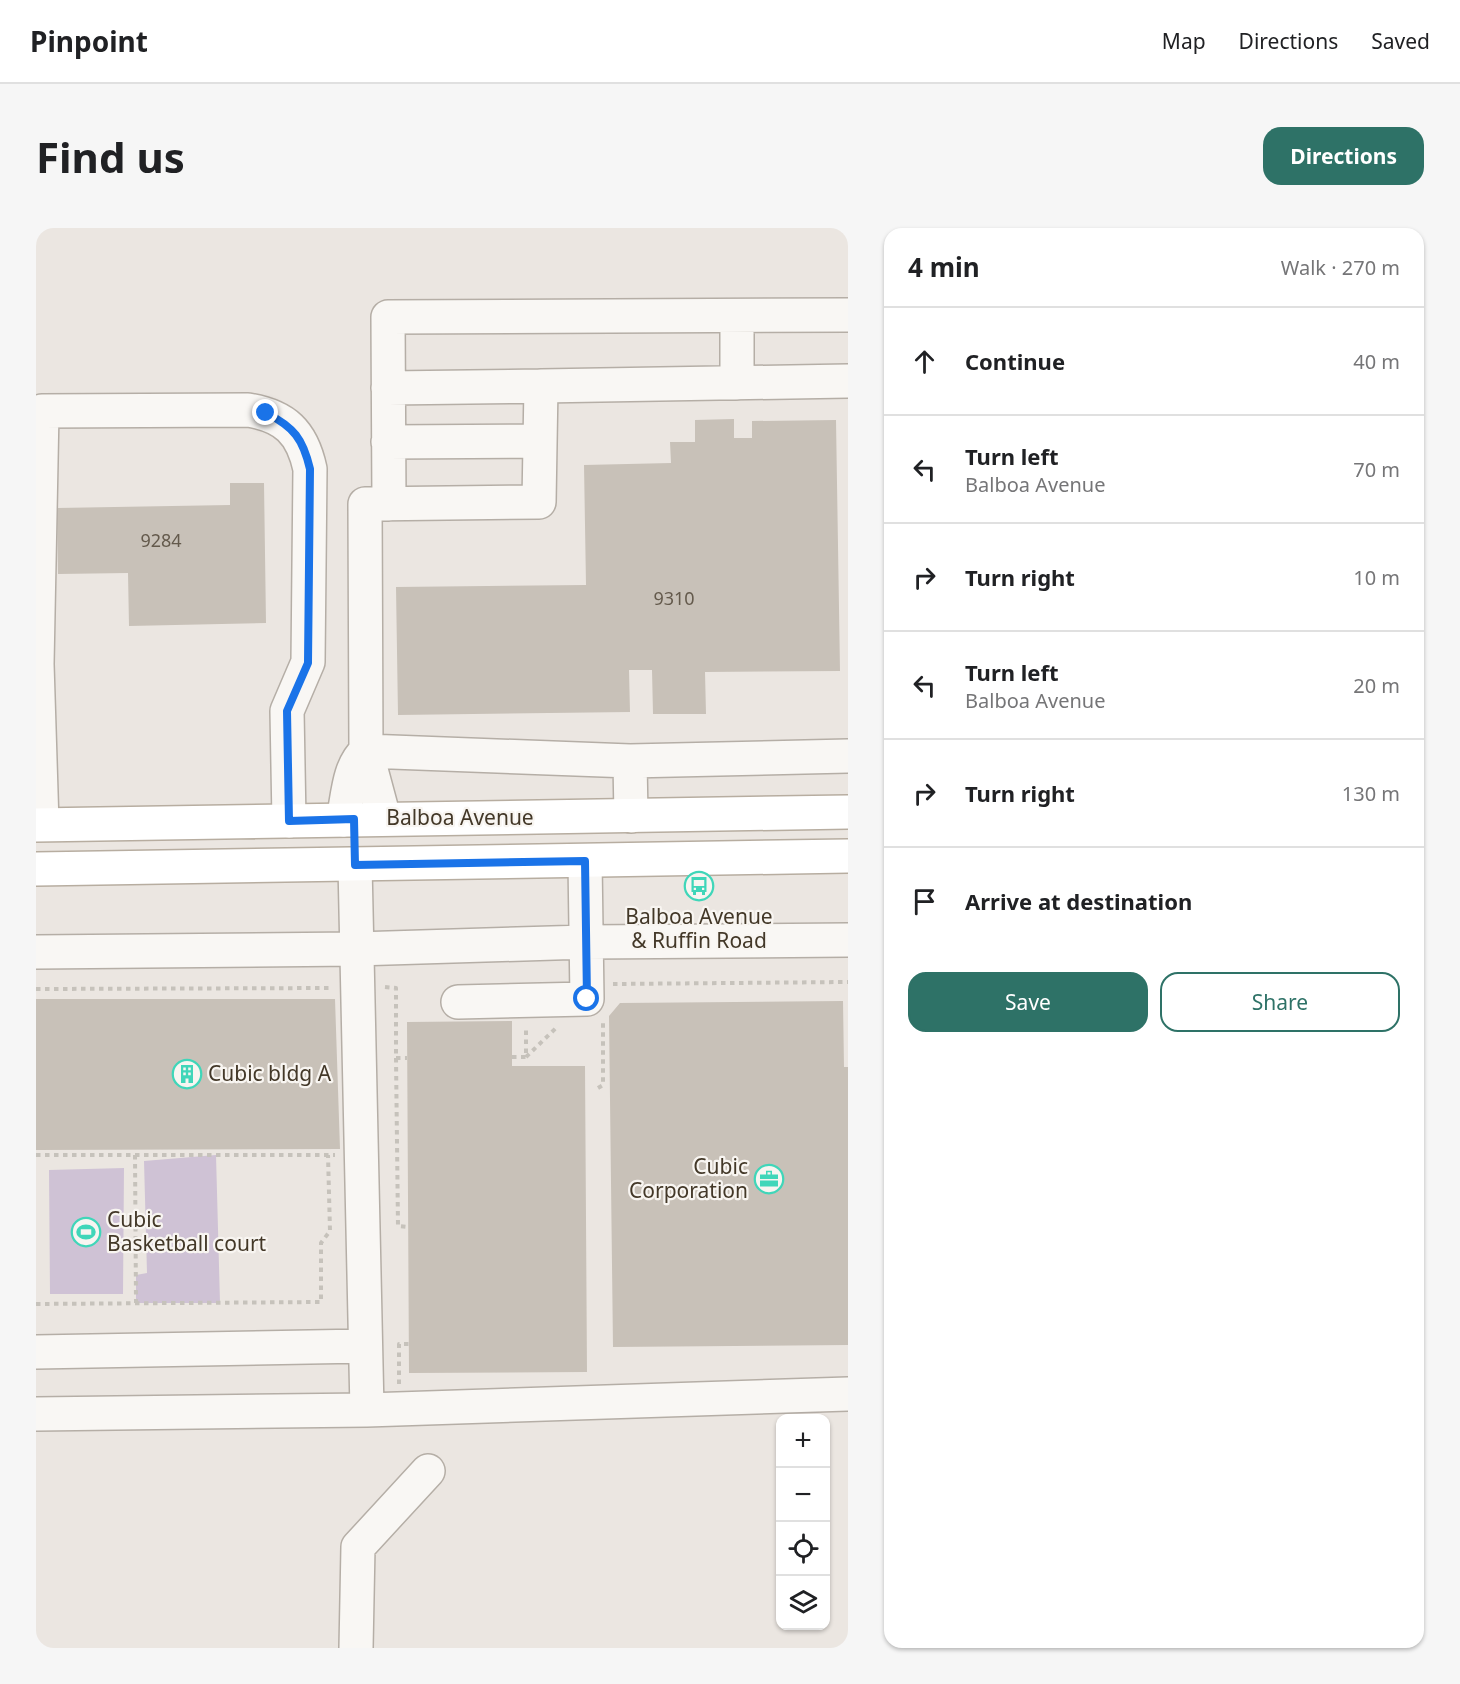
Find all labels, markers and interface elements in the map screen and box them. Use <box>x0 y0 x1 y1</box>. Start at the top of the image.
text: Pinpoint <box>30 22 148 60</box>
text: Map <box>1162 27 1206 55</box>
text: Directions <box>1239 27 1338 55</box>
text: Saved <box>1371 27 1430 55</box>
button: Directions <box>1263 127 1424 185</box>
text: Find us <box>36 128 185 185</box>
text: 4 min <box>908 249 980 285</box>
text: Walk · 270 m <box>1281 254 1400 281</box>
icon: ahead <box>908 345 941 378</box>
text: Continue <box>965 346 1065 376</box>
text: 40 m <box>1353 348 1400 375</box>
route end <box>252 399 278 425</box>
text: Turn left <box>965 441 1059 471</box>
icon: left <box>908 453 941 486</box>
text: 70 m <box>1353 456 1400 483</box>
text: Balboa Avenue <box>965 471 1105 498</box>
house number: 9284 <box>140 528 182 552</box>
icon: right <box>908 561 941 594</box>
text: Turn right <box>965 562 1075 592</box>
text: 10 m <box>1353 564 1400 591</box>
house number: 9310 <box>653 586 695 610</box>
text: Turn left <box>965 657 1059 687</box>
icon: left <box>908 669 941 702</box>
text: 20 m <box>1353 672 1400 699</box>
text: Balboa Avenue <box>965 687 1105 714</box>
icon: right <box>908 777 941 810</box>
text: Turn right <box>965 778 1075 808</box>
text: 130 m <box>1342 780 1400 807</box>
street label: Balboa Avenue <box>386 803 534 831</box>
bus stop icon: Balboa Avenue & Ruffin Road <box>683 870 715 902</box>
icon: arrive <box>908 885 941 918</box>
text: Arrive at destination <box>965 886 1192 916</box>
place label: Balboa Avenue & Ruffin Road <box>625 902 773 954</box>
button: Save <box>908 972 1148 1032</box>
button: Share <box>1160 972 1400 1032</box>
route start <box>573 985 599 1011</box>
building icon: Cubic bldg A <box>171 1058 203 1090</box>
place label: Cubic bldg A <box>208 1059 332 1087</box>
place label: Cubic Corporation <box>629 1152 748 1204</box>
office icon: Cubic Corporation <box>753 1163 785 1195</box>
place label: Cubic Basketball court <box>107 1205 267 1257</box>
sports icon: Cubic Basketball court <box>70 1216 102 1248</box>
map controls <box>776 1414 830 1630</box>
button: + <box>776 1414 830 1468</box>
button: − <box>776 1468 830 1522</box>
button: locate <box>776 1522 830 1576</box>
button: layers <box>776 1576 830 1630</box>

